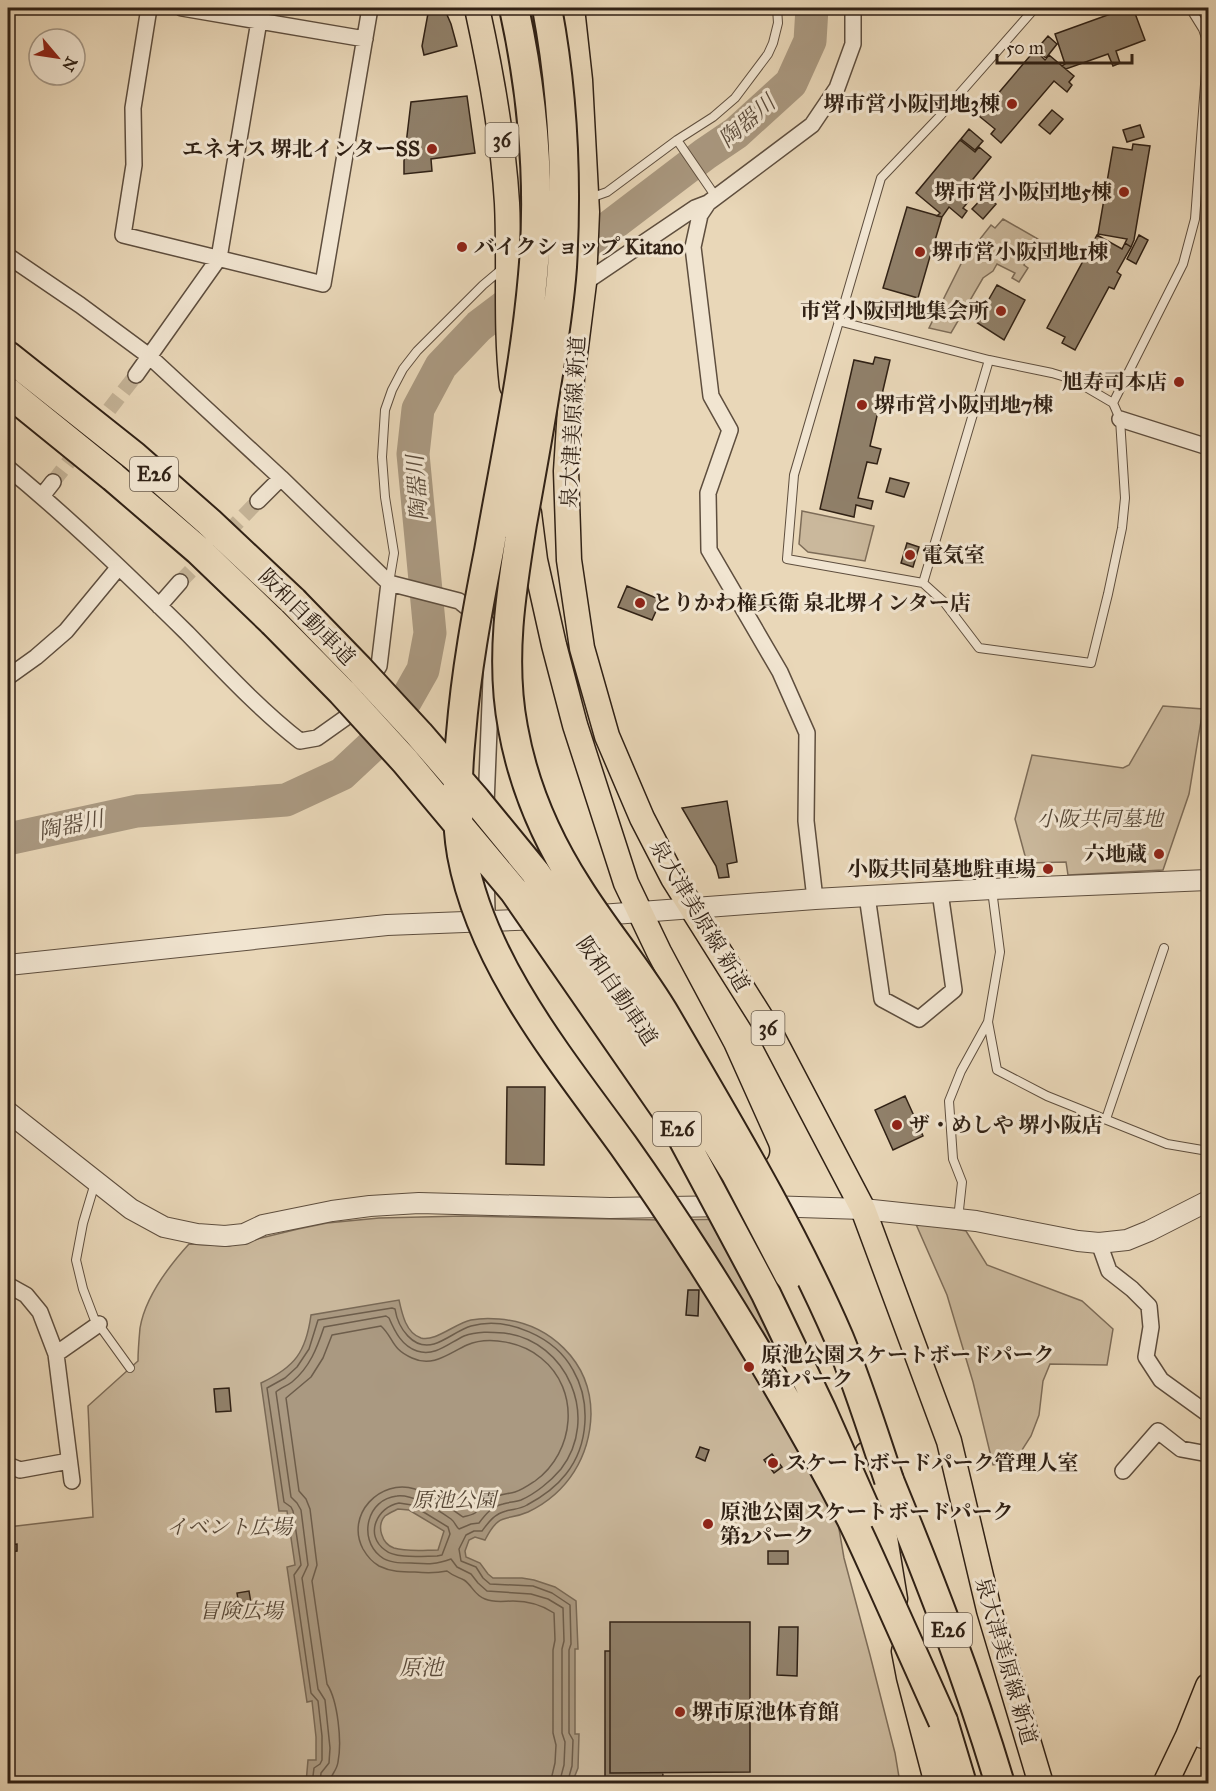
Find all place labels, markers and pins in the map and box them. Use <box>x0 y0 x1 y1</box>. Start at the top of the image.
place label: 堺市営小阪団地3棟 <box>824 91 1000 117</box>
marker: 堺市営小阪団地3棟 <box>1005 97 1019 111</box>
place label: エネオス 堺北インターSS <box>182 136 420 162</box>
marker: エネオス 堺北インターSS <box>425 142 439 156</box>
place label: 堺市営小阪団地5棟 <box>934 179 1112 205</box>
marker: 堺市営小阪団地5棟 <box>1117 185 1131 199</box>
place label: バイクショップ Kitano <box>474 234 684 260</box>
place label: 堺市営小阪団地1棟 <box>932 239 1108 265</box>
marker: バイクショップ Kitano <box>455 240 469 254</box>
marker: 堺市営小阪団地1棟 <box>913 245 927 259</box>
place label: 市営小阪団地集会所 <box>800 298 989 324</box>
marker: 市営小阪団地集会所 <box>994 304 1008 318</box>
place label: 旭寿司本店 <box>1062 369 1167 395</box>
marker: 旭寿司本店 <box>1172 375 1186 389</box>
place label: 堺市営小阪団地7棟 <box>874 392 1053 418</box>
marker: 堺市営小阪団地7棟 <box>855 398 869 412</box>
place label: 電気室 <box>922 542 985 568</box>
marker: 電気室 <box>903 548 917 562</box>
place label: とりかわ権兵衛 泉北堺インター店 <box>652 590 971 616</box>
marker: とりかわ権兵衛 泉北堺インター店 <box>633 596 647 610</box>
place label: 六地蔵 <box>1084 841 1147 867</box>
marker: 六地蔵 <box>1152 847 1166 861</box>
place label: 小阪共同墓地駐車場 <box>847 856 1036 882</box>
marker: 小阪共同墓地駐車場 <box>1041 862 1055 876</box>
place label: ザ・めしや 堺小阪店 <box>909 1112 1103 1138</box>
marker: ザ・めしや 堺小阪店 <box>890 1118 904 1132</box>
place label: 原池公園スケートボードパーク 第1パーク <box>761 1342 1055 1392</box>
marker: 原池公園スケートボードパーク 第1パーク <box>742 1360 756 1374</box>
place label: スケートボードパーク管理人室 <box>785 1450 1079 1476</box>
marker: スケートボードパーク管理人室 <box>766 1456 780 1470</box>
place label: 原池公園スケートボードパーク 第2パーク <box>720 1499 1014 1549</box>
marker: 原池公園スケートボードパーク 第2パーク <box>701 1517 715 1531</box>
place label: 堺市原池体育館 <box>692 1699 839 1725</box>
marker: 堺市原池体育館 <box>673 1705 687 1719</box>

